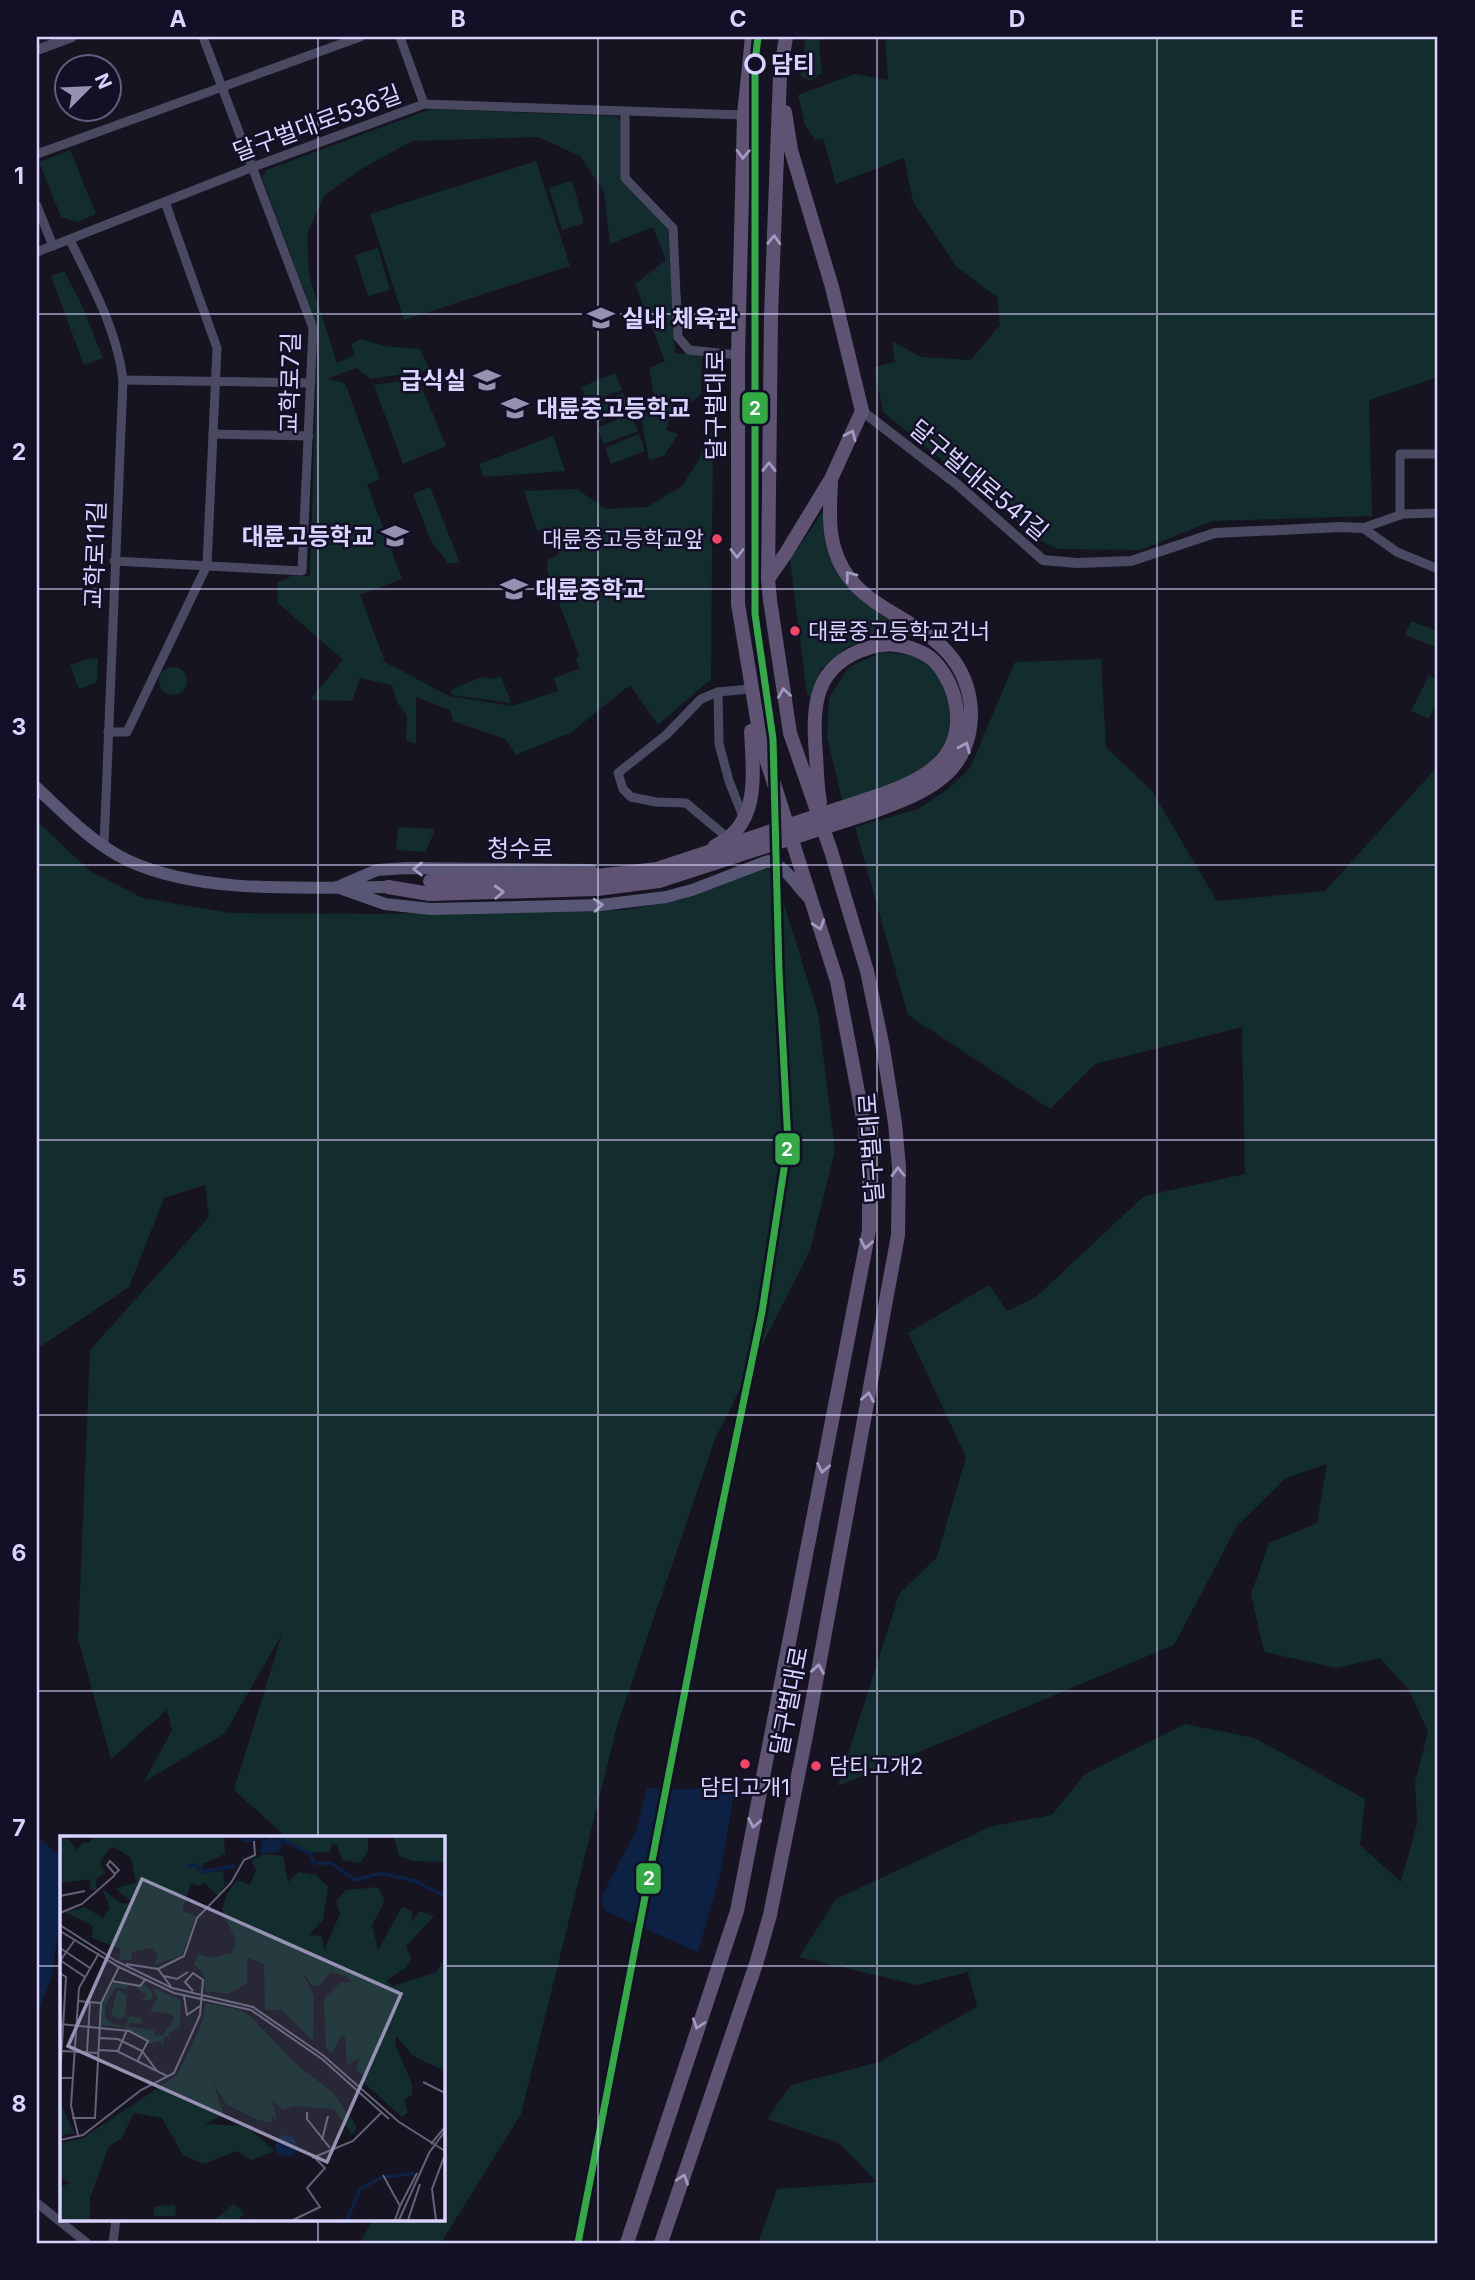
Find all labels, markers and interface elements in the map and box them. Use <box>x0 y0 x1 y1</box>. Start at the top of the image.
text: A <box>169 5 187 33</box>
text: B <box>450 5 466 33</box>
text: C <box>729 5 747 33</box>
text: D <box>1009 5 1025 33</box>
text: E <box>1290 5 1304 33</box>
place label: 담티 <box>771 50 815 79</box>
north arrow <box>52 52 122 122</box>
marker: 담티 <box>745 54 765 74</box>
text: N <box>90 70 117 93</box>
street label: 달구벌대로536길 <box>229 79 405 167</box>
one-way arrow <box>736 148 751 159</box>
text: 1 <box>14 162 24 190</box>
one-way arrow <box>766 234 782 244</box>
school or university icon: 실내 체육관 <box>586 303 616 333</box>
place label: 실내 체육관 <box>622 304 738 333</box>
street label: 교학로7길 <box>275 332 305 434</box>
street label: 달구벌대로 <box>701 350 730 460</box>
school or university icon: 급식실 <box>472 365 502 395</box>
place label: 급식실 <box>400 366 466 395</box>
line badge: 2 <box>741 391 769 425</box>
school or university icon: 대륜중고등학교 <box>500 393 530 423</box>
place label: 대륜중고등학교 <box>536 394 691 423</box>
text: 2 <box>749 397 761 420</box>
street label: 달구벌대로541길 <box>904 414 1054 546</box>
one-way arrow <box>843 430 857 443</box>
text: 2 <box>12 438 26 466</box>
one-way arrow <box>761 461 777 472</box>
street label: 교학로11길 <box>79 501 111 609</box>
school or university icon: 대륜고등학교 <box>380 521 410 551</box>
place label: 대륜고등학교 <box>242 522 374 551</box>
place label: 대륜중고등학교앞 <box>542 526 704 552</box>
marker: 대륜중고등학교앞 <box>710 532 724 546</box>
one-way arrow <box>729 548 745 558</box>
one-way arrow <box>845 571 858 583</box>
school or university icon: 대륜중학교 <box>499 574 529 604</box>
place label: 대륜중학교 <box>535 575 645 604</box>
place label: 대륜중고등학교건너 <box>808 618 990 644</box>
marker: 대륜중고등학교건너 <box>788 624 802 638</box>
one-way arrow <box>776 687 791 699</box>
text: 3 <box>12 713 26 741</box>
one-way arrow <box>956 742 970 754</box>
street label: 청수로 <box>487 834 553 863</box>
one-way arrow <box>412 861 423 876</box>
one-way arrow <box>493 884 504 899</box>
one-way arrow <box>592 897 603 912</box>
one-way arrow <box>811 918 826 930</box>
text: 4 <box>11 988 27 1016</box>
street label: 달구벌대로 <box>853 1092 889 1204</box>
line badge: 2 <box>774 1132 801 1166</box>
text: 2 <box>781 1138 793 1161</box>
one-way arrow <box>890 1166 906 1177</box>
one-way arrow <box>859 1238 874 1250</box>
text: 5 <box>12 1264 26 1292</box>
one-way arrow <box>860 1391 875 1403</box>
one-way arrow <box>817 1462 832 1474</box>
text: 6 <box>12 1539 26 1567</box>
street label: 달구벌대로 <box>764 1644 814 1758</box>
one-way arrow <box>810 1663 825 1675</box>
place label: 담티고개2 <box>829 1753 923 1779</box>
marker: 담티고개1 <box>738 1757 752 1771</box>
marker: 담티고개2 <box>809 1759 823 1773</box>
place label: 담티고개1 <box>700 1774 790 1800</box>
text: 7 <box>12 1814 26 1842</box>
one-way arrow <box>747 1817 762 1829</box>
inset map <box>60 1836 444 2220</box>
line badge: 2 <box>635 1862 662 1895</box>
text: 2 <box>643 1867 655 1890</box>
one-way arrow <box>692 2018 707 2030</box>
text: 8 <box>12 2090 26 2118</box>
one-way arrow <box>675 2173 689 2185</box>

